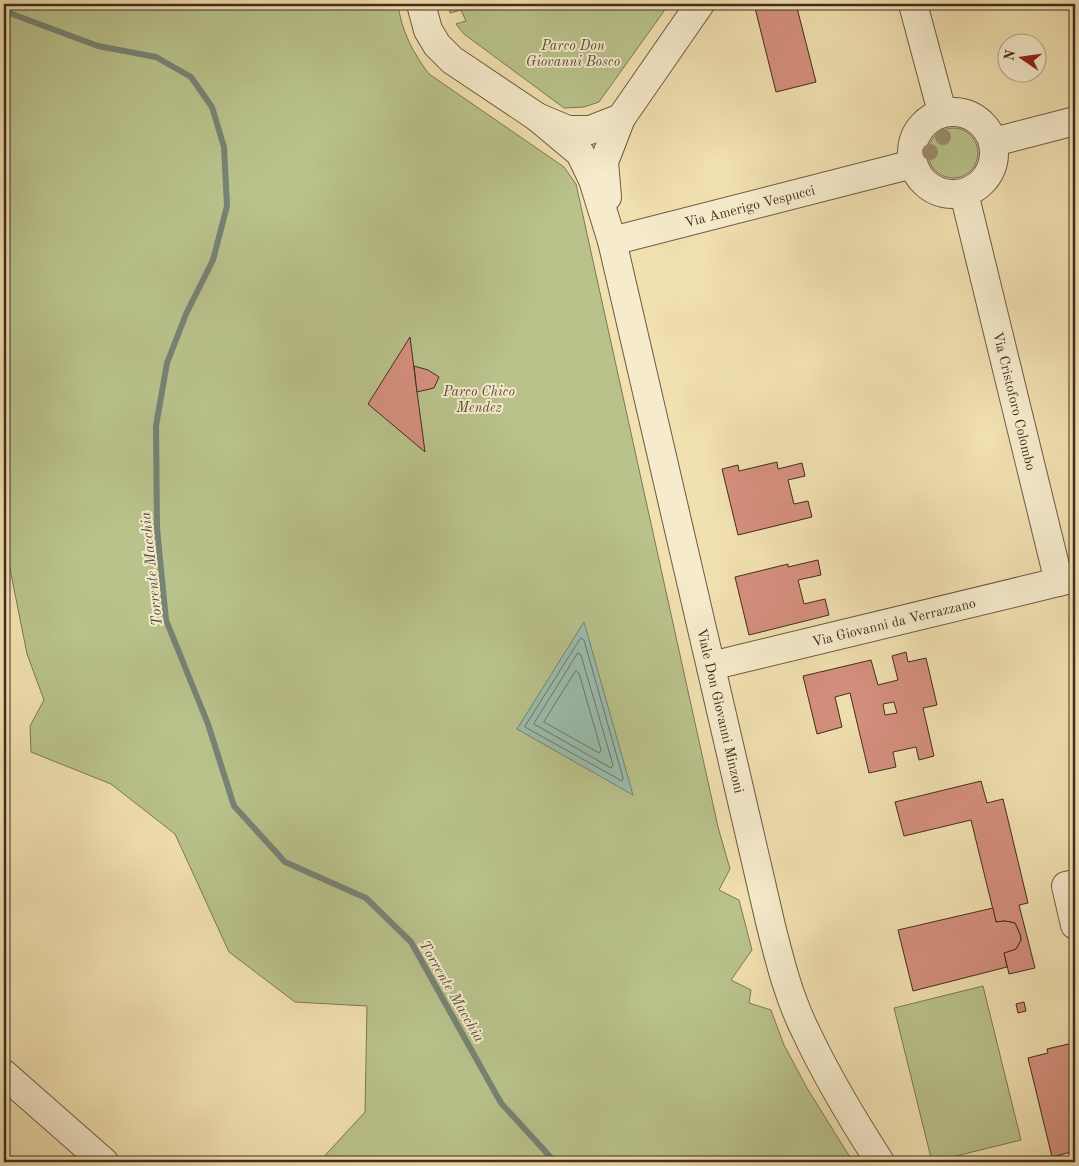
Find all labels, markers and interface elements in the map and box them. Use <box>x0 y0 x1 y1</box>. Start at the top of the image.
north arrow <box>996 32 1046 82</box>
park label: Parco Don Giovanni Bosco <box>526 39 620 69</box>
text: N <box>1002 48 1018 62</box>
street label: Via Amerigo Vespucci <box>683 183 817 230</box>
street label: Via Cristoforo Colombo <box>990 330 1037 472</box>
park label: Parco Chico Mendez <box>442 385 515 415</box>
water label: Torrente Macchia <box>139 511 166 627</box>
street label: Via Giovanni da Verrazzano <box>811 596 977 649</box>
street label: Viale Don Giovanni Minzoni <box>694 627 746 795</box>
water label: Torrente Macchia <box>415 938 486 1045</box>

